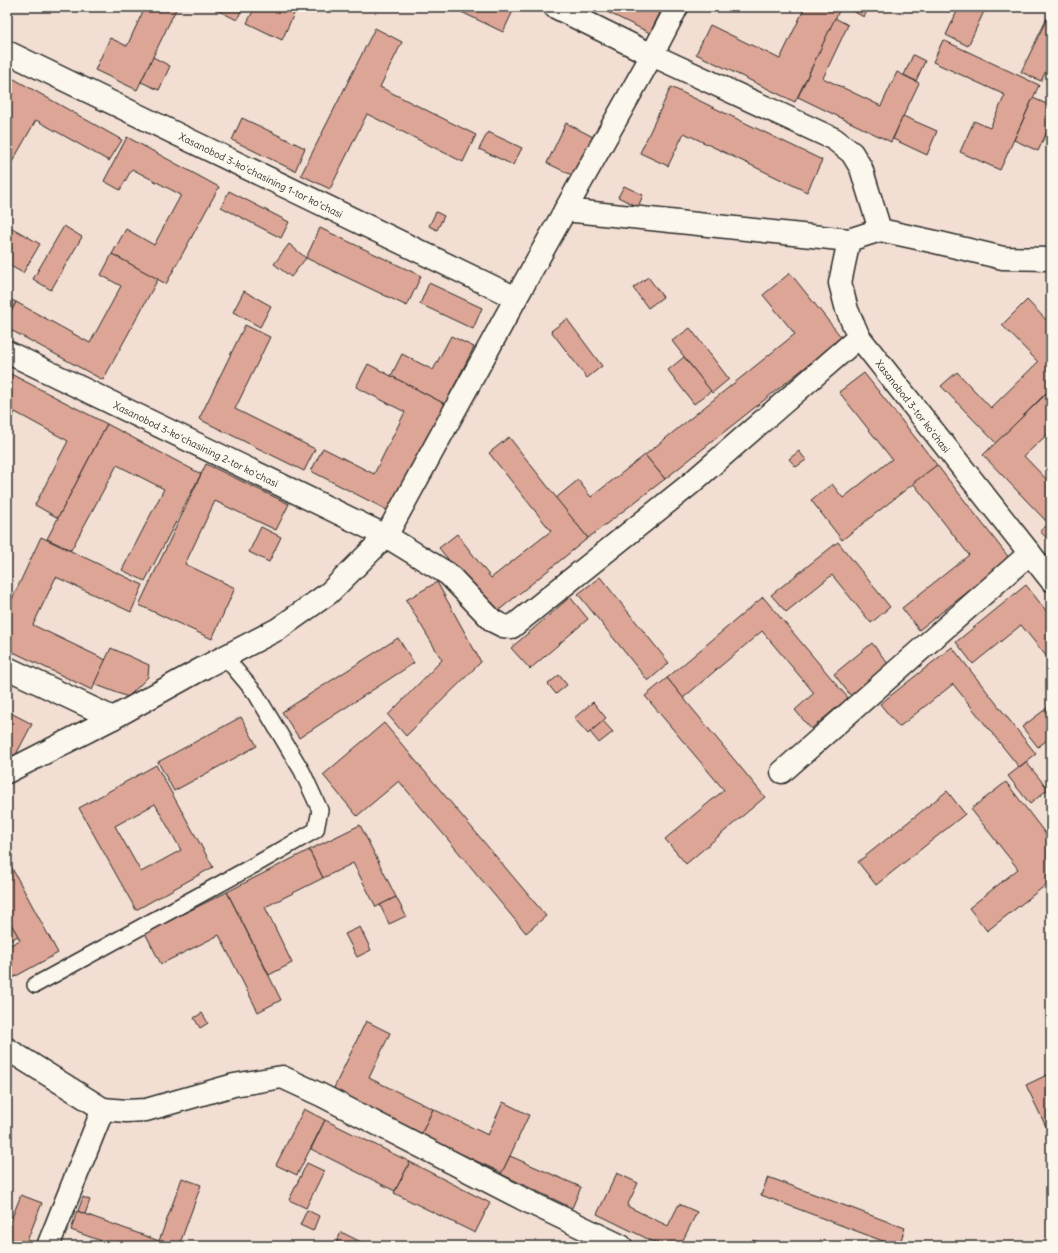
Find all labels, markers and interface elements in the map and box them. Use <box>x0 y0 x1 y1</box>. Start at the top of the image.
street label: Xasanobod 3-koʻchasining 1-tor koʻchasi <box>177 130 345 221</box>
street label: Xasanobod 3-tor koʻchasi <box>872 357 953 455</box>
street label: Xasanobod 3-koʻchasining 2-tor koʻchasi <box>111 399 280 490</box>

